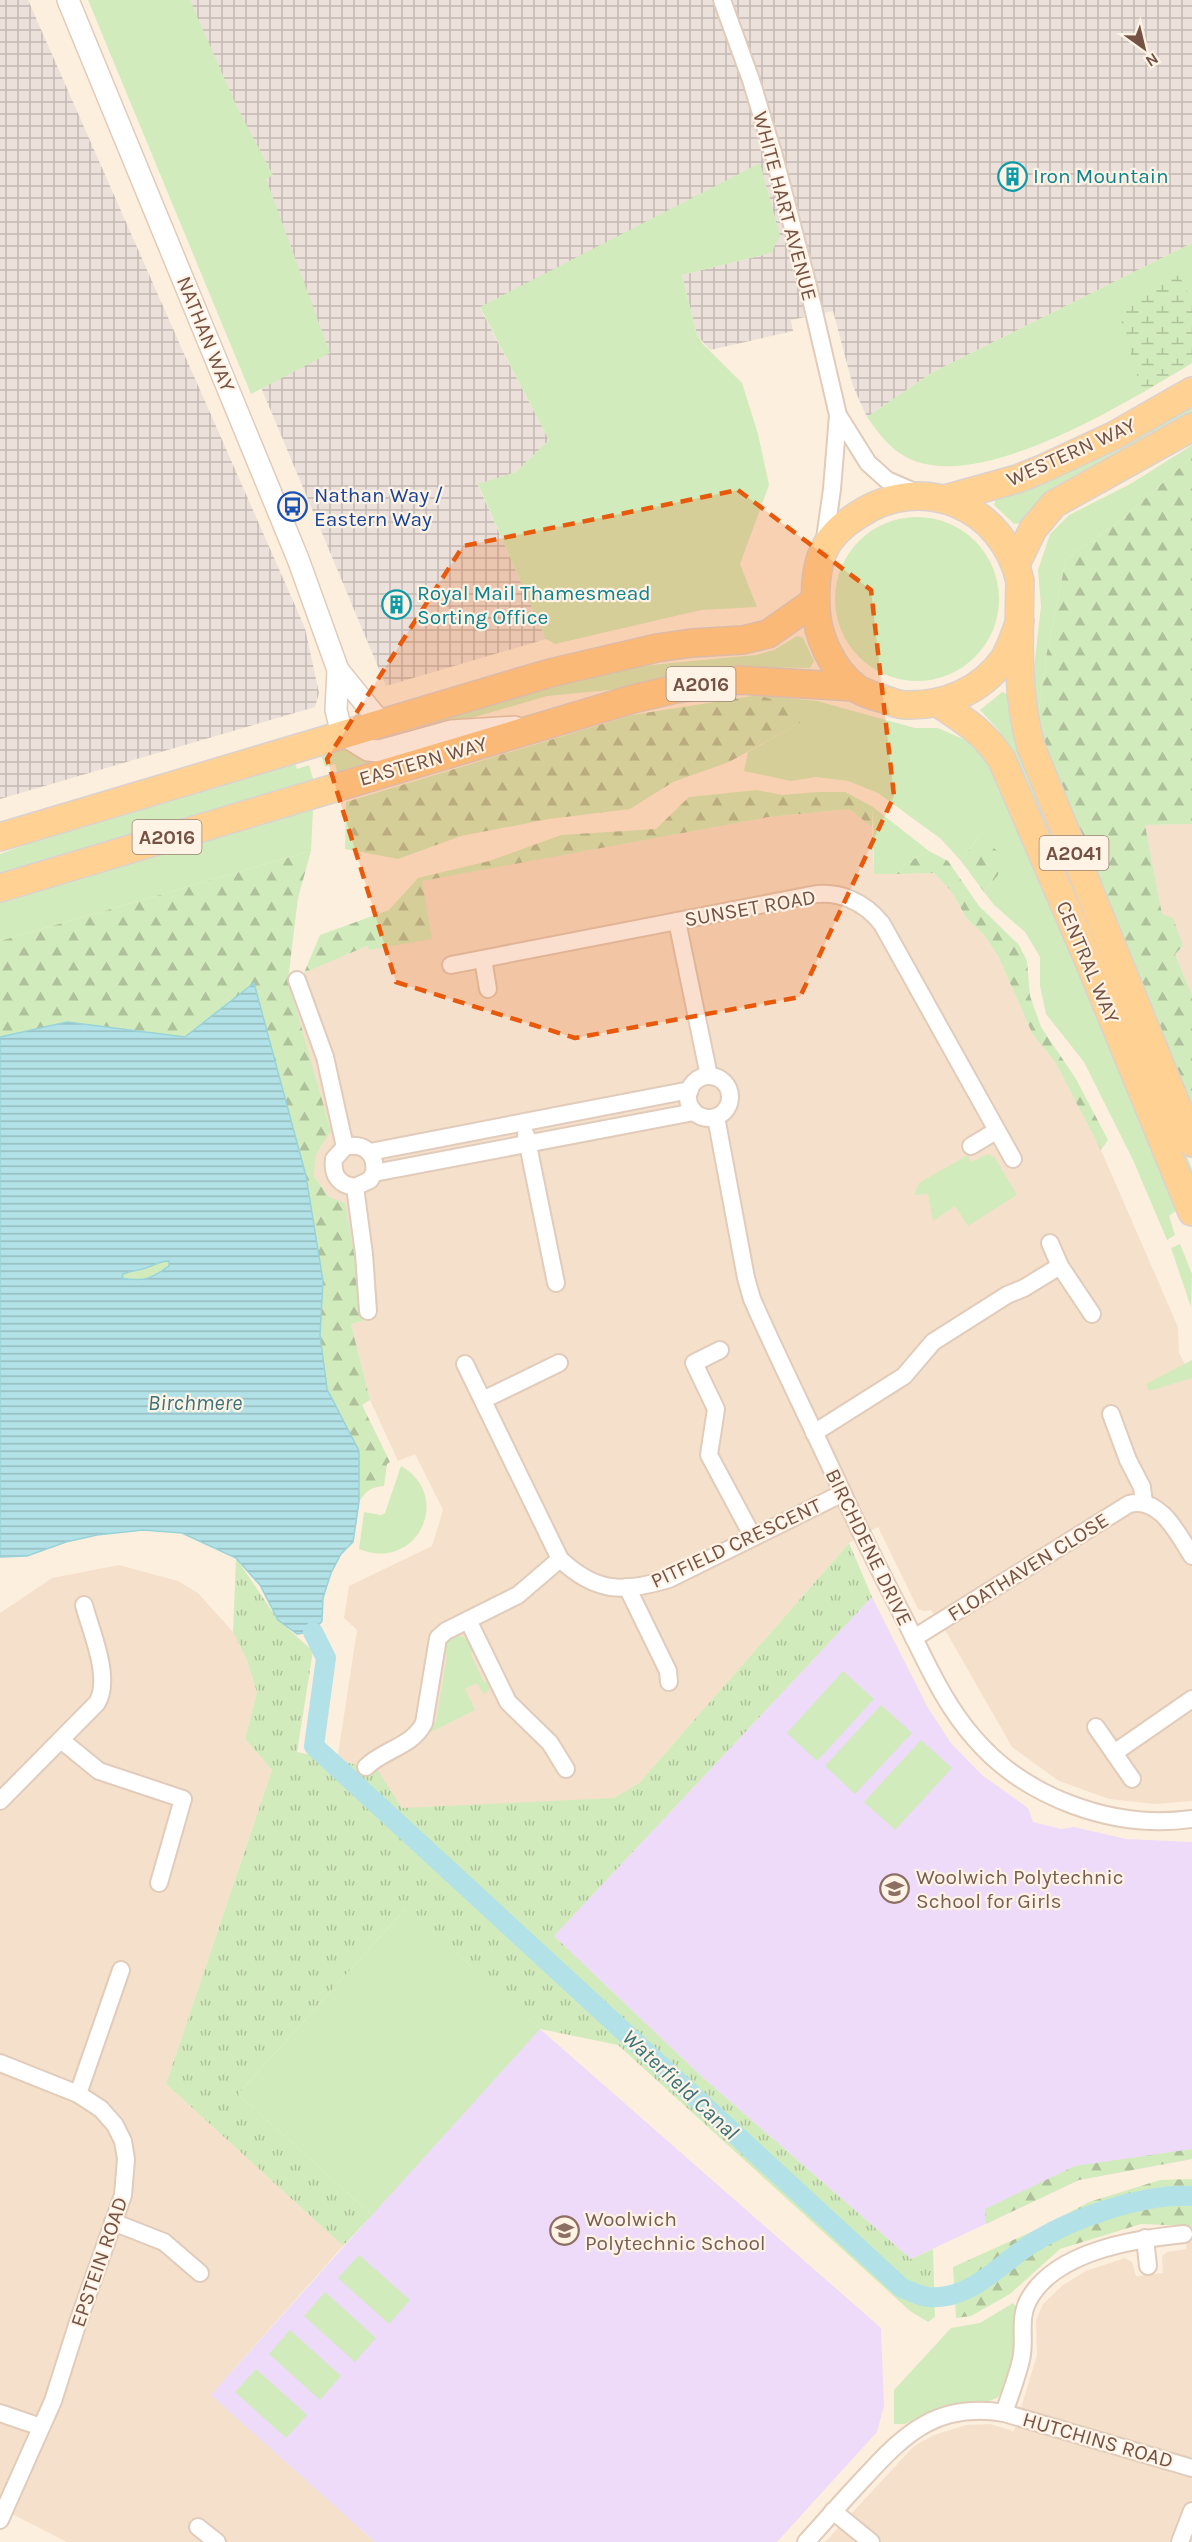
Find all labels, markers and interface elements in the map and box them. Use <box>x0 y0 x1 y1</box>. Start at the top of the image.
north arrow <box>1114 18 1174 78</box>
text: N <box>1142 49 1162 71</box>
street label: WHITE HART AVENUE <box>748 109 822 303</box>
building icon: Iron Mountain <box>996 160 1028 192</box>
place label: Iron Mountain <box>1033 164 1169 188</box>
street label: NATHAN WAY <box>172 273 240 396</box>
street label: WESTERN WAY <box>1003 413 1140 491</box>
place label: Nathan Way / Eastern Way <box>314 483 443 531</box>
bus stop icon: Nathan Way / Eastern Way <box>277 491 309 523</box>
place label: Royal Mail Thamesmead Sorting Office <box>417 581 651 629</box>
building icon: Royal Mail Thamesmead Sorting Office <box>380 589 412 621</box>
road number: A2016 <box>666 667 736 701</box>
street label: EASTERN WAY <box>356 731 490 791</box>
road number: A2016 <box>132 820 201 854</box>
road number: A2041 <box>1040 836 1108 870</box>
street label: SUNSET ROAD <box>682 885 818 931</box>
street label: CENTRAL WAY <box>1051 897 1125 1027</box>
water label: Birchmere <box>148 1390 242 1416</box>
street label: BIRCHDENE DRIVE <box>821 1465 917 1629</box>
street label: PITFIELD CRESCENT <box>647 1493 825 1593</box>
street label: FLOATHAVEN CLOSE <box>943 1508 1113 1626</box>
place label: Woolwich Polytechnic School for Girls <box>916 1865 1124 1913</box>
school or university icon: Woolwich Polytechnic School for Girls <box>879 1873 911 1905</box>
water label: Waterfield Canal <box>617 2024 744 2145</box>
street label: EPSTEIN ROAD <box>66 2194 132 2330</box>
place label: Woolwich Polytechnic School <box>585 2207 766 2255</box>
school or university icon: Woolwich Polytechnic School <box>548 2215 580 2247</box>
street label: HUTCHINS ROAD <box>1020 2407 1176 2473</box>

